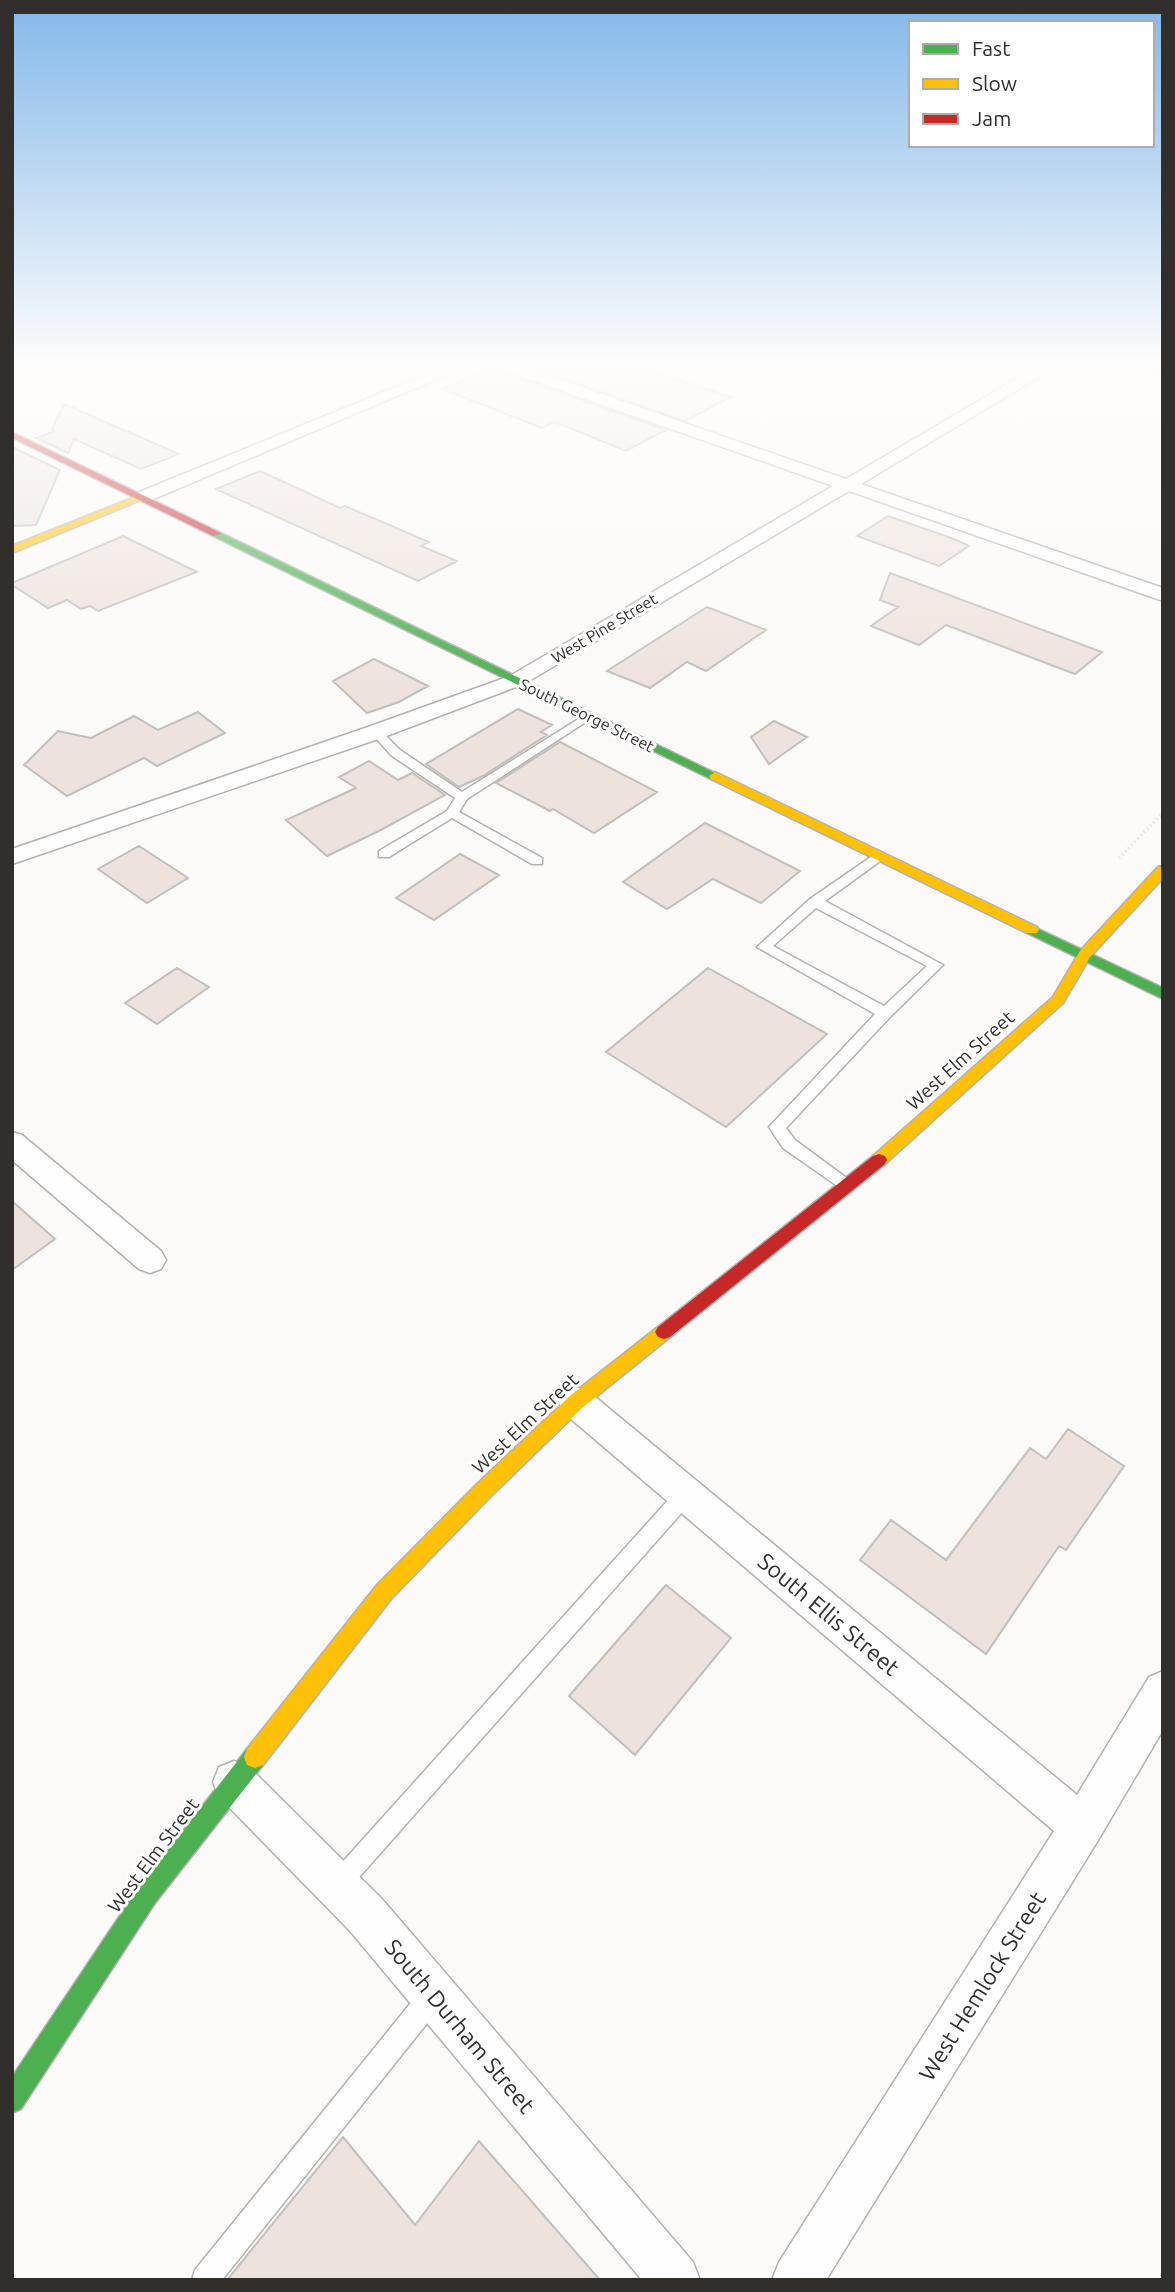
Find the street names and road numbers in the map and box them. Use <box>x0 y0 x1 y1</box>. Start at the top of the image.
street label: West Pine Street <box>548 589 661 667</box>
street label: South George Street <box>517 675 658 756</box>
street label: West Elm Street <box>902 1006 1019 1114</box>
street label: West Elm Street <box>467 1368 583 1478</box>
street label: South Ellis Street <box>754 1548 904 1680</box>
street label: West Elm Street <box>103 1793 203 1916</box>
street label: West Hemlock Street <box>914 1887 1050 2085</box>
street label: South Durham Street <box>380 1934 540 2118</box>

